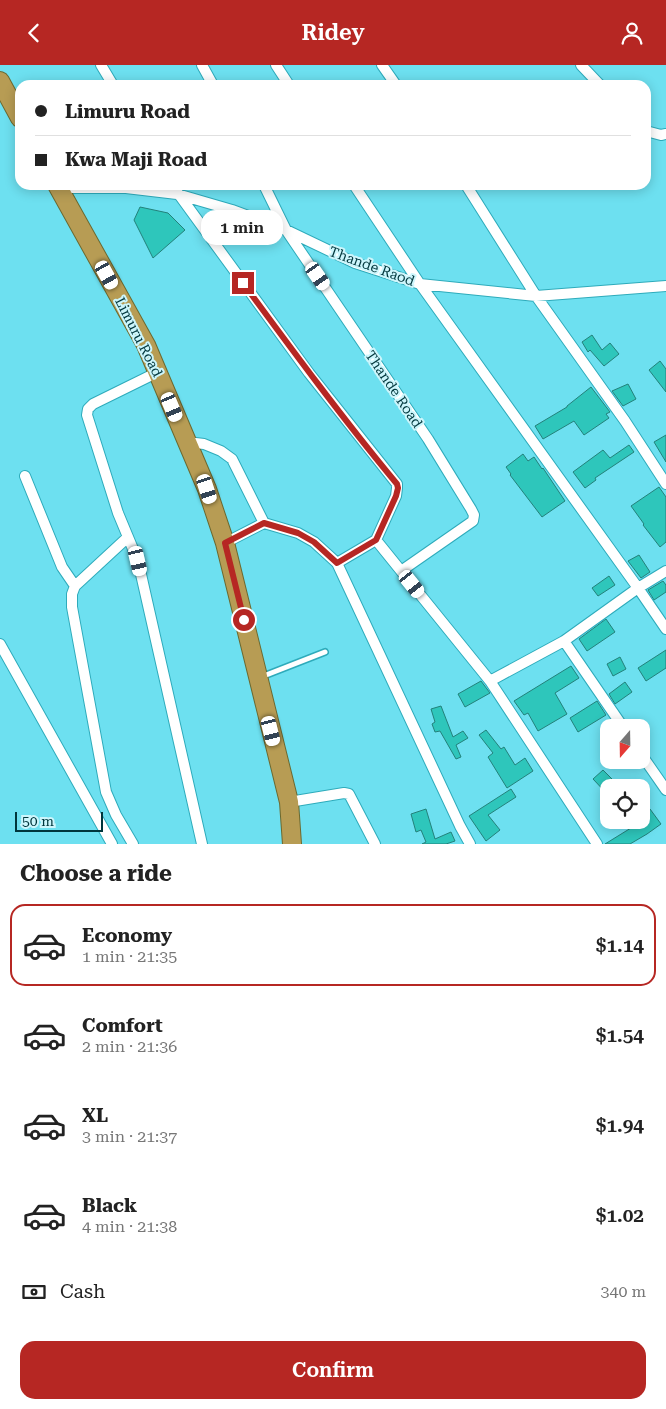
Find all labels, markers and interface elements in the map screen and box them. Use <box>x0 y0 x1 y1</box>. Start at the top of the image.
icon: back <box>20 19 48 47</box>
icon: person <box>618 19 646 47</box>
text: Ridey <box>301 20 365 45</box>
text: Limuru Road <box>65 100 190 123</box>
text: Kwa Maji Road <box>65 148 207 171</box>
callout: 1 min <box>202 211 284 245</box>
text: 1 min <box>220 218 264 237</box>
street label: Thande Raod <box>327 243 417 289</box>
car <box>93 258 120 292</box>
car <box>303 259 332 293</box>
route end <box>232 272 254 294</box>
street label: Limuru Road <box>112 295 166 379</box>
street label: Thande Road <box>362 347 426 431</box>
car <box>159 390 184 424</box>
car <box>195 472 218 506</box>
car <box>127 545 148 577</box>
car <box>396 568 427 600</box>
route start <box>233 609 255 631</box>
car <box>260 715 281 747</box>
north arrow <box>600 719 650 769</box>
map controls <box>600 719 650 829</box>
button: locate <box>600 779 650 829</box>
scale bar <box>15 809 102 832</box>
text: 50 m <box>22 813 54 829</box>
text: Choose a ride <box>20 861 172 886</box>
icon: car <box>22 923 67 968</box>
text: Economy <box>82 924 172 947</box>
text: $1.14 <box>596 934 644 957</box>
text: 1 min · 21:35 <box>82 947 177 966</box>
icon: car <box>22 1013 67 1058</box>
text: Comfort <box>82 1014 163 1037</box>
text: $1.54 <box>596 1024 644 1047</box>
text: 2 min · 21:36 <box>82 1037 177 1056</box>
icon: car <box>22 1103 67 1148</box>
text: XL <box>82 1104 108 1127</box>
text: $1.94 <box>596 1114 644 1137</box>
text: 3 min · 21:37 <box>82 1127 177 1146</box>
icon: car <box>22 1193 67 1238</box>
text: Black <box>82 1194 137 1217</box>
text: $1.02 <box>596 1204 644 1227</box>
text: 4 min · 21:38 <box>82 1217 177 1236</box>
icon: cash <box>20 1278 48 1306</box>
text: Cash <box>60 1280 105 1303</box>
text: 340 m <box>600 1282 646 1301</box>
button: Confirm <box>20 1341 646 1399</box>

